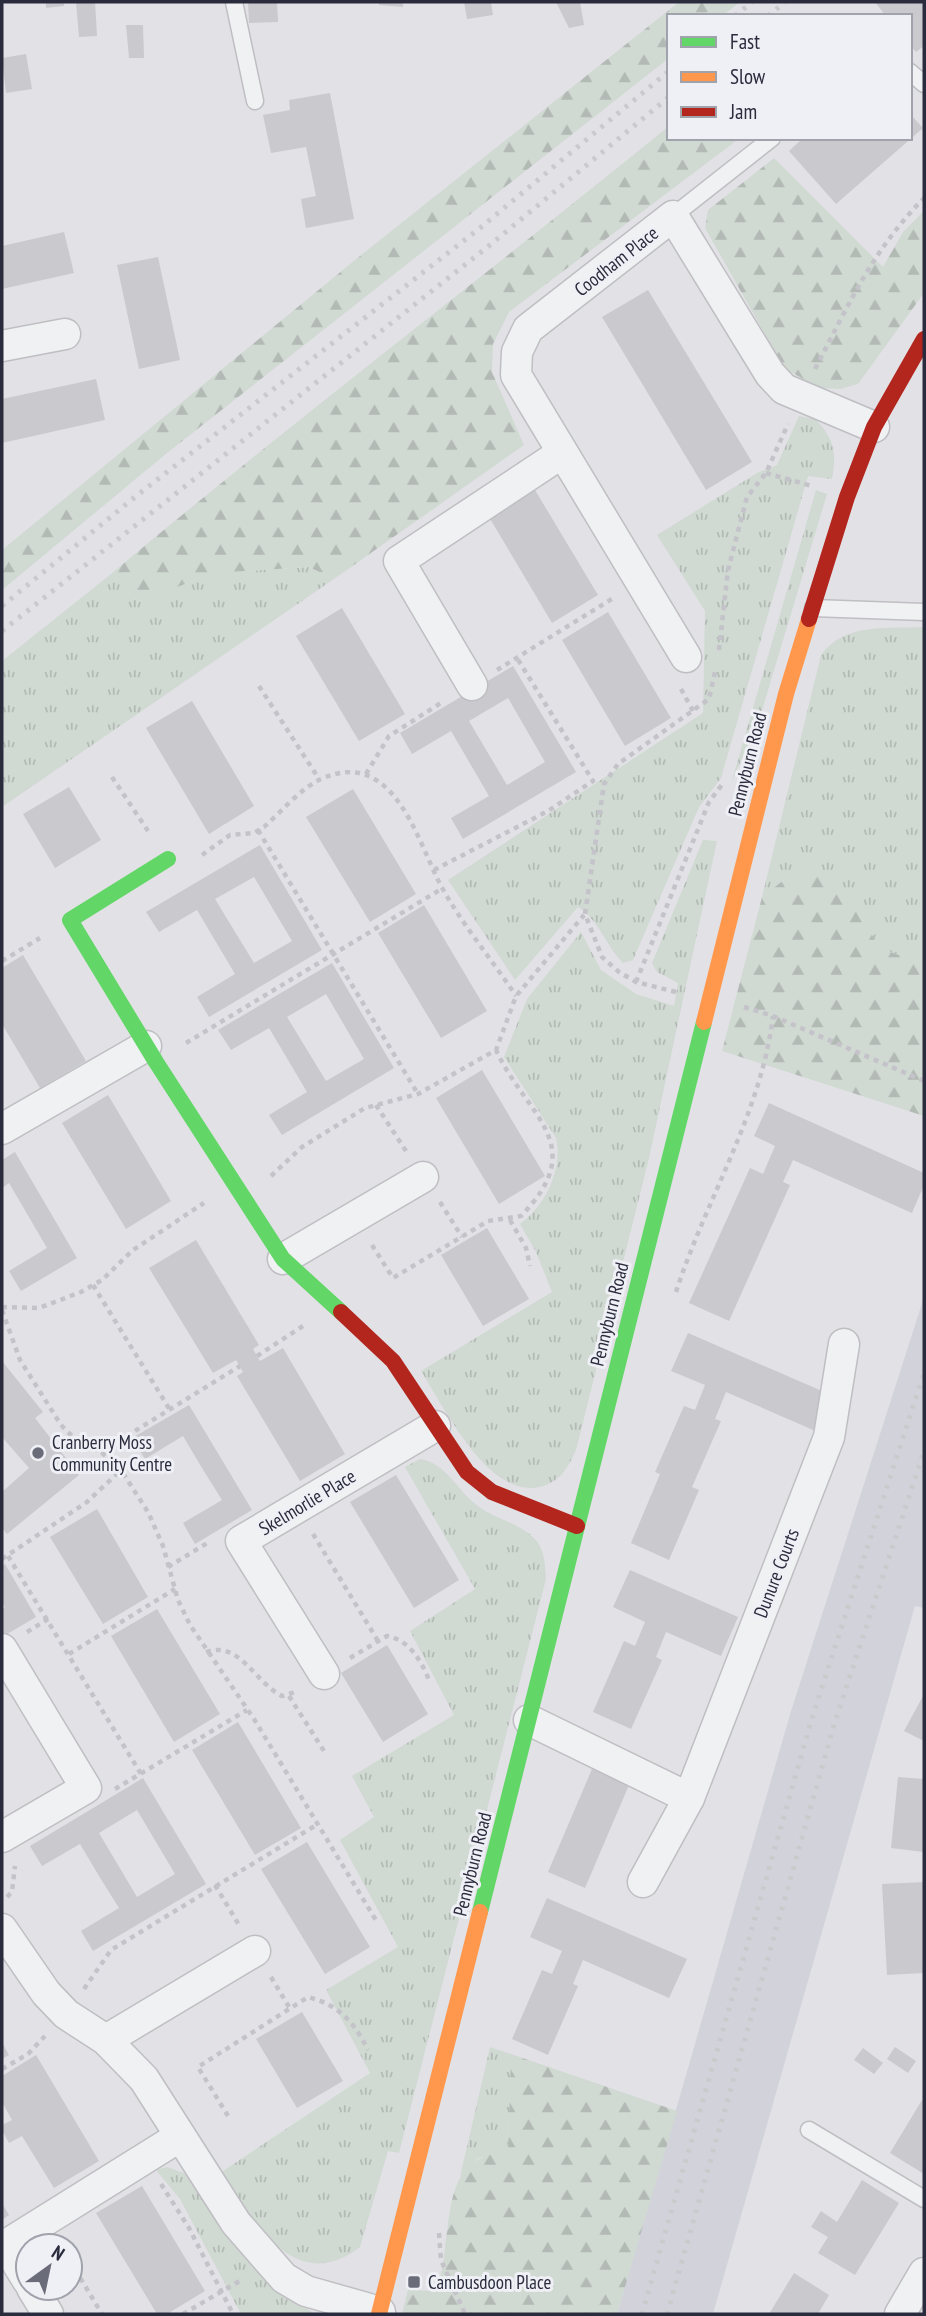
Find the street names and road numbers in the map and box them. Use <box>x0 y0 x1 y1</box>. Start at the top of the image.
street label: Coodham Place <box>569 221 663 301</box>
street label: Pennyburn Road <box>723 710 771 818</box>
street label: Pennyburn Road <box>585 1260 633 1368</box>
street label: Skelmorlie Place <box>254 1464 360 1540</box>
street label: Dunure Courts <box>748 1525 804 1621</box>
street label: Pennyburn Road <box>448 1810 496 1918</box>

